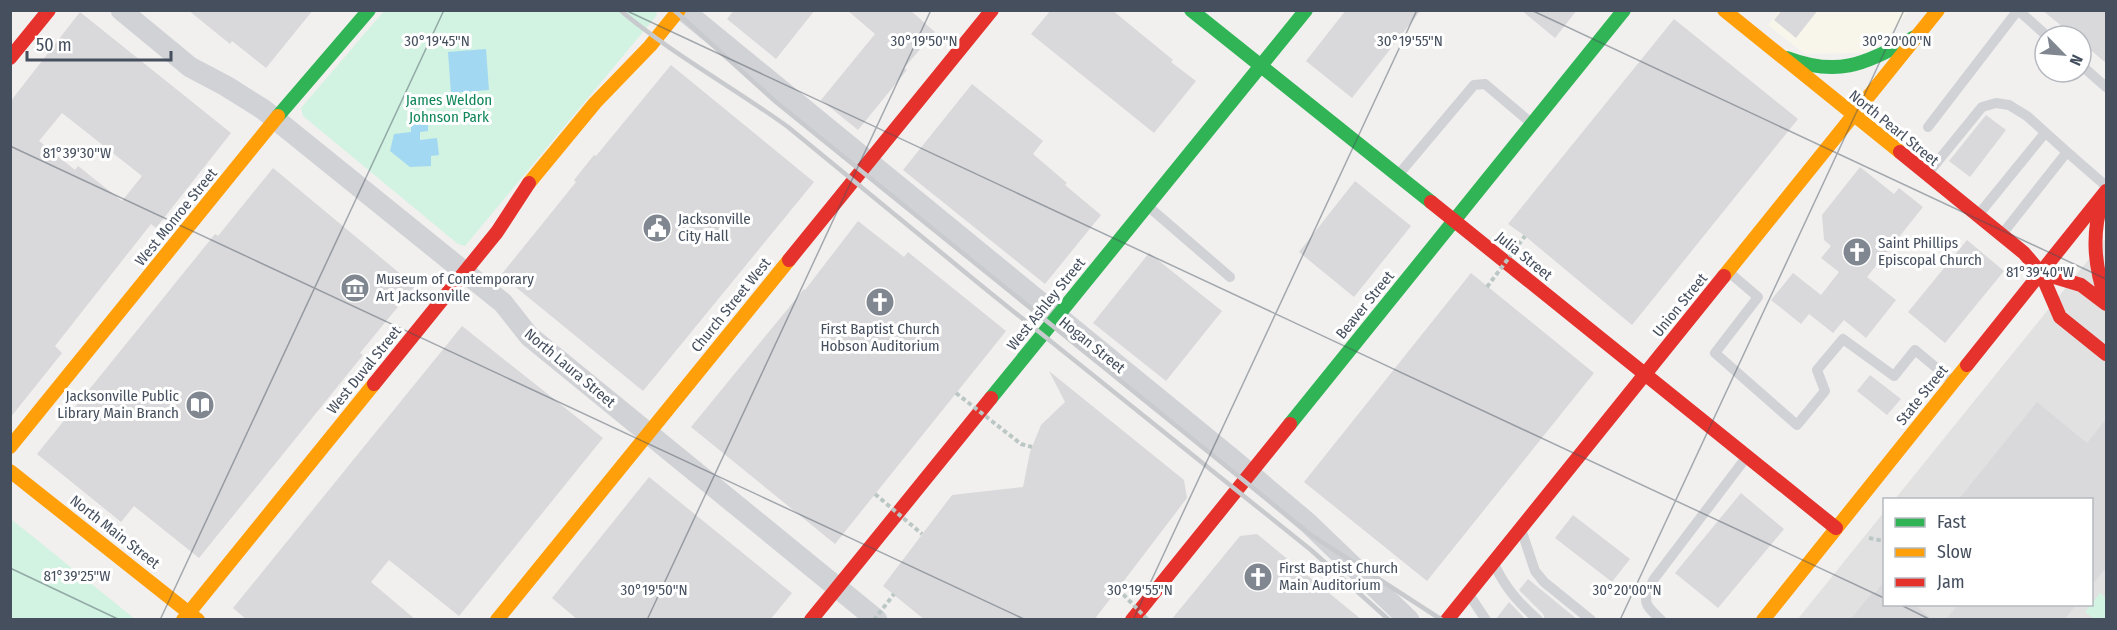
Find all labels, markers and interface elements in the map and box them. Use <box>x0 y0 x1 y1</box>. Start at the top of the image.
scale bar <box>27 24 171 62</box>
north arrow <box>2033 24 2093 84</box>
text: 30°19'45"N <box>404 32 470 50</box>
text: 30°19'50"N <box>890 32 958 50</box>
text: 30°19'55"N <box>1377 32 1443 50</box>
text: 30°20'00"N <box>1862 32 1932 50</box>
text: 50 m <box>36 34 72 56</box>
text: N <box>2066 52 2087 68</box>
street label: North Pearl Street <box>1846 86 1943 170</box>
park label: James Weldon Johnson Park <box>406 91 492 126</box>
text: 81°39'30"W <box>43 144 111 162</box>
street label: West Monroe Street <box>131 165 221 269</box>
place label: Jacksonville City Hall <box>678 210 751 245</box>
public building icon: Jacksonville City Hall <box>641 212 673 244</box>
street label: Julia Street <box>1492 228 1556 284</box>
place label: Saint Phillips Episcopal Church <box>1878 234 1982 269</box>
church icon: Saint Phillips Episcopal Church <box>1841 236 1873 268</box>
street label: Church Street West <box>687 254 775 356</box>
street label: West Ashley Street <box>1003 254 1089 354</box>
text: 81°39'40"W <box>2006 263 2074 281</box>
street label: Beaver Street <box>1332 267 1398 343</box>
street label: Union Street <box>1649 269 1711 340</box>
place label: Museum of Contemporary Art Jacksonville <box>376 270 534 305</box>
museum icon: Museum of Contemporary Art Jacksonville <box>339 272 371 304</box>
church icon: First Baptist Church Hobson Auditorium <box>864 286 896 318</box>
street label: Hogan Street <box>1055 313 1129 377</box>
place label: First Baptist Church Hobson Auditorium <box>820 320 940 355</box>
street label: West Duval Street <box>323 322 405 418</box>
street label: North Laura Street <box>521 325 619 411</box>
street label: State Street <box>1892 361 1952 429</box>
place label: Jacksonville Public Library Main Branch <box>57 387 180 422</box>
library icon: Jacksonville Public Library Main Branch <box>184 389 216 421</box>
street label: North Main Street <box>67 491 163 573</box>
legend <box>1883 498 2093 606</box>
text: Fast <box>1937 511 1966 533</box>
text: Slow <box>1937 541 1972 563</box>
place label: First Baptist Church Main Auditorium <box>1279 559 1398 594</box>
church icon: First Baptist Church Main Auditorium <box>1242 561 1274 593</box>
text: 81°39'25"W <box>44 567 110 585</box>
text: Jam <box>1937 571 1965 593</box>
text: 30°19'50"N <box>620 581 688 599</box>
text: 30°19'55"N <box>1107 581 1173 599</box>
text: 30°20'00"N <box>1592 581 1662 599</box>

